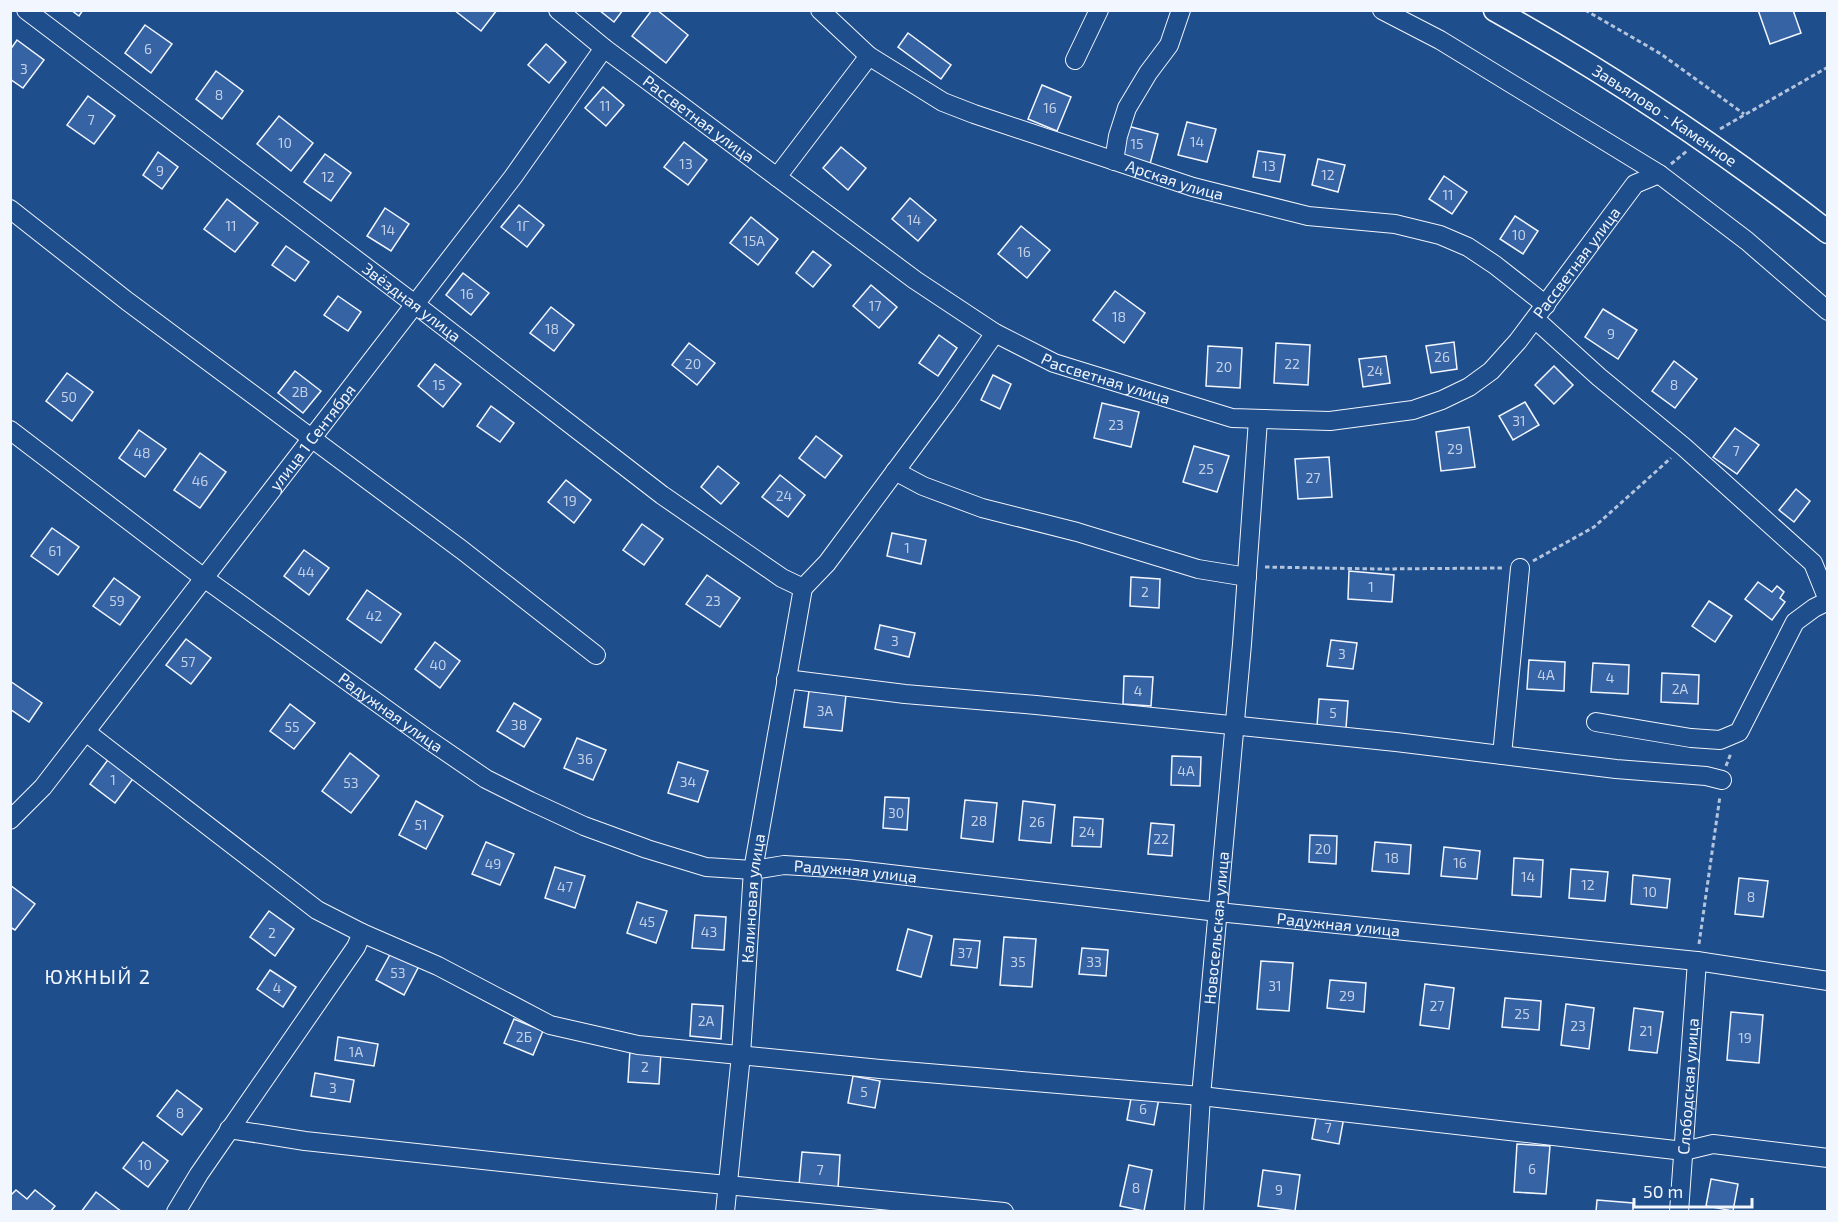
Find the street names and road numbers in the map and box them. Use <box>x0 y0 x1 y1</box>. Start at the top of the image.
street label: Завьялово - Каменное <box>1589 60 1741 170</box>
street label: Рассветная улица <box>640 71 759 166</box>
street label: Арская улица <box>1124 155 1226 203</box>
street label: Рассветная улица <box>1528 203 1624 322</box>
street label: Звёздная улица <box>359 258 465 345</box>
street label: Рассветная улица <box>1038 348 1173 407</box>
street label: улица 1 Сентября <box>265 380 359 495</box>
street label: Радужная улица <box>335 668 447 756</box>
street label: Калиновая улица <box>737 832 768 964</box>
street label: Новосельская улица <box>1199 850 1232 1005</box>
street label: Радужная улица <box>793 856 918 886</box>
street label: Радужная улица <box>1276 908 1401 940</box>
street label: Слободская улица <box>1673 1017 1702 1155</box>

